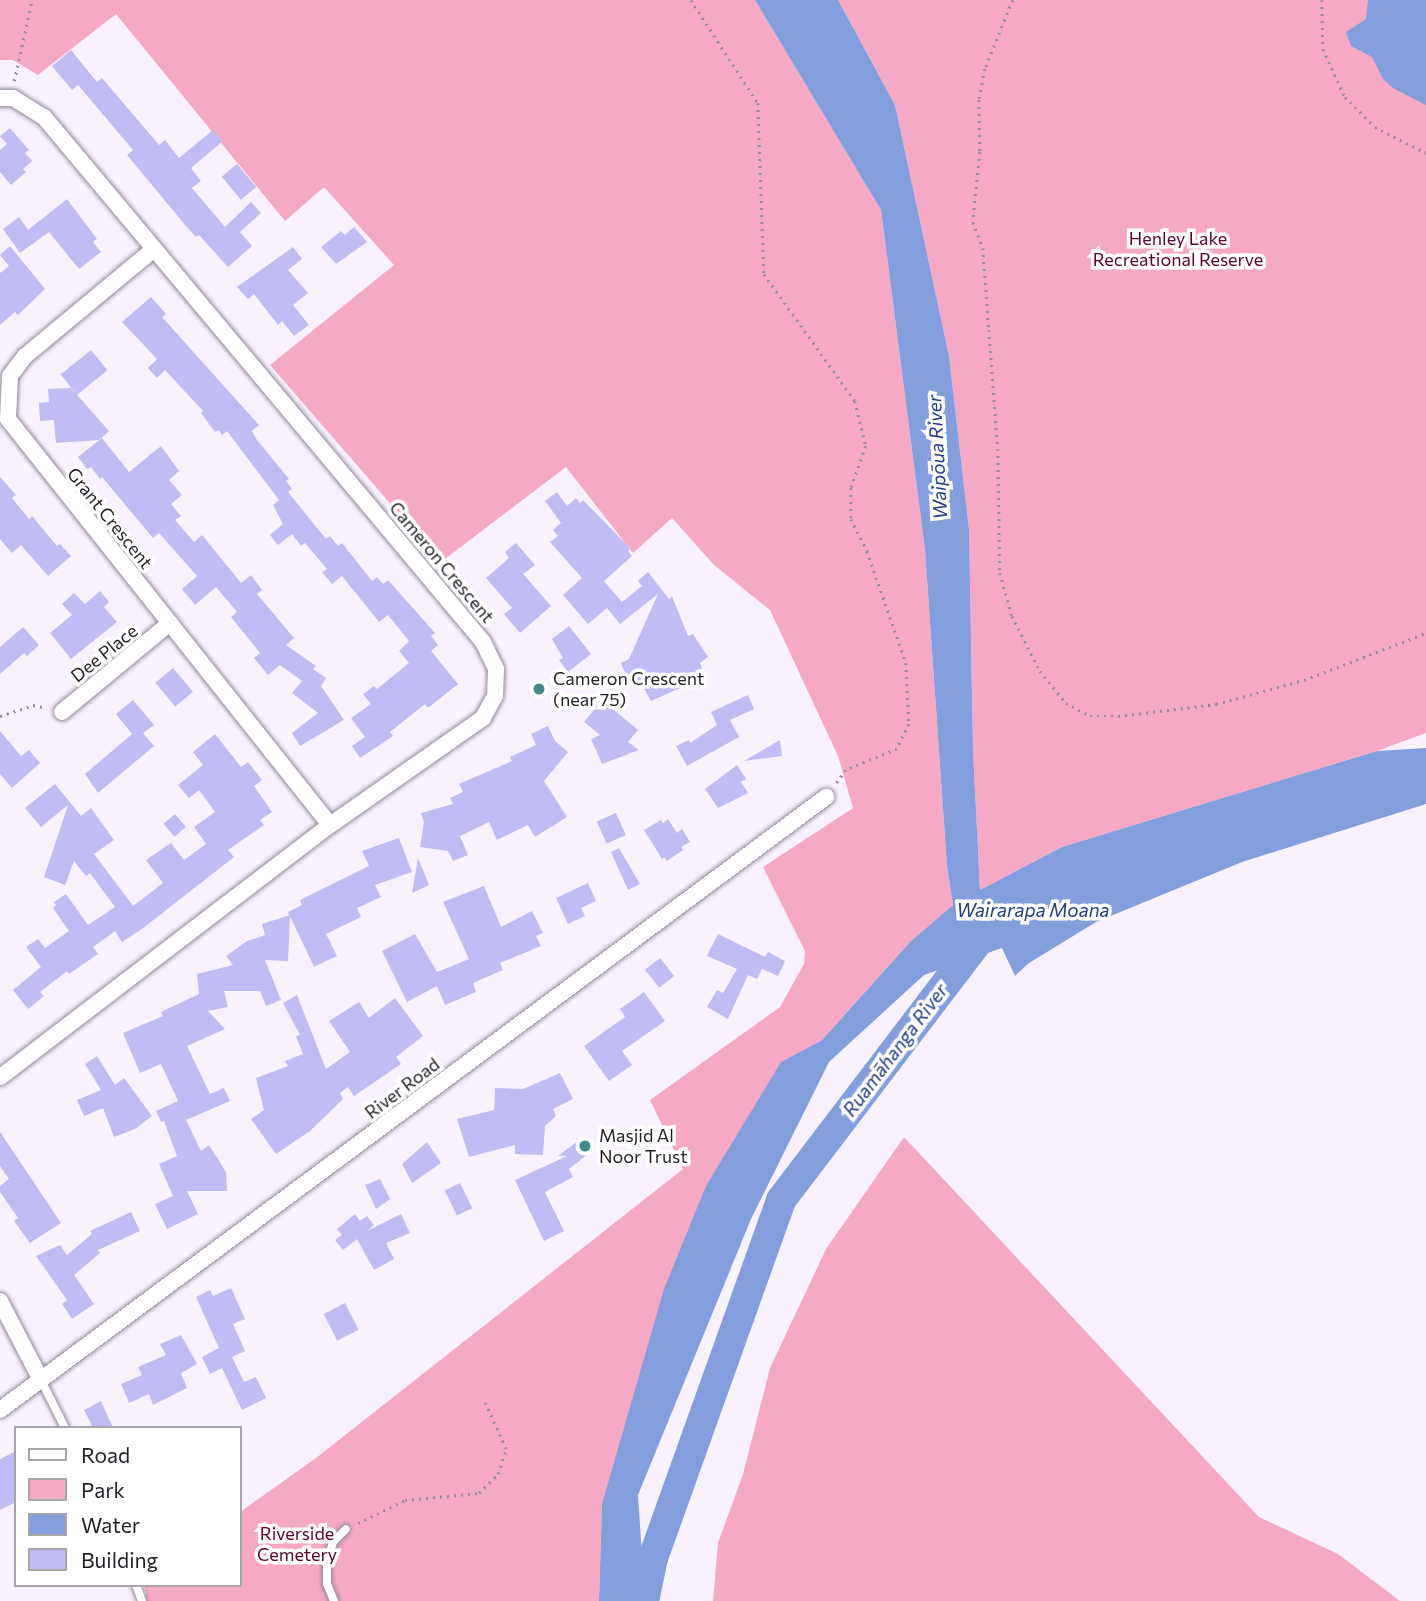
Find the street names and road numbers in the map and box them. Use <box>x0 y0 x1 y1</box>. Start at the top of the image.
street label: Grant Crescent <box>63 463 157 573</box>
street label: Cameron Crescent <box>385 497 499 627</box>
street label: Dee Place <box>66 620 142 686</box>
street label: River Road <box>360 1053 444 1123</box>

